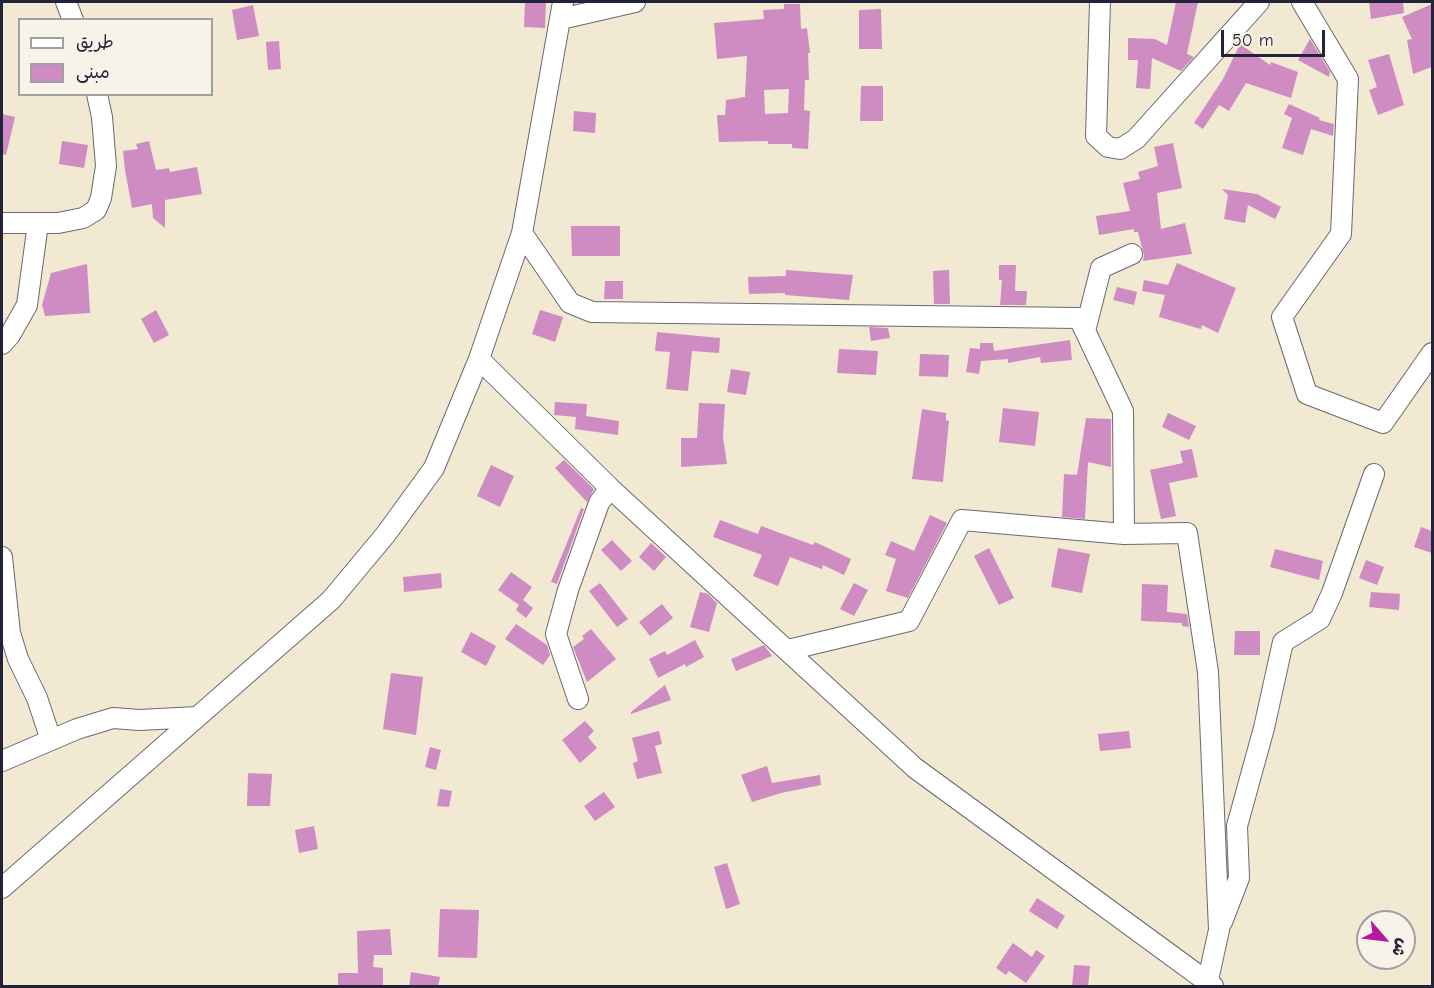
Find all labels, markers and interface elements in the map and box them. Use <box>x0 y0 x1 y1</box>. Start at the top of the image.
legend <box>18 18 213 96</box>
scale bar <box>1224 18 1328 56</box>
text: 50 m <box>1232 30 1274 51</box>
text: طريق <box>76 32 114 53</box>
text: مبنى <box>76 62 110 83</box>
north arrow <box>1356 910 1416 970</box>
text: ش <box>1388 936 1412 960</box>

